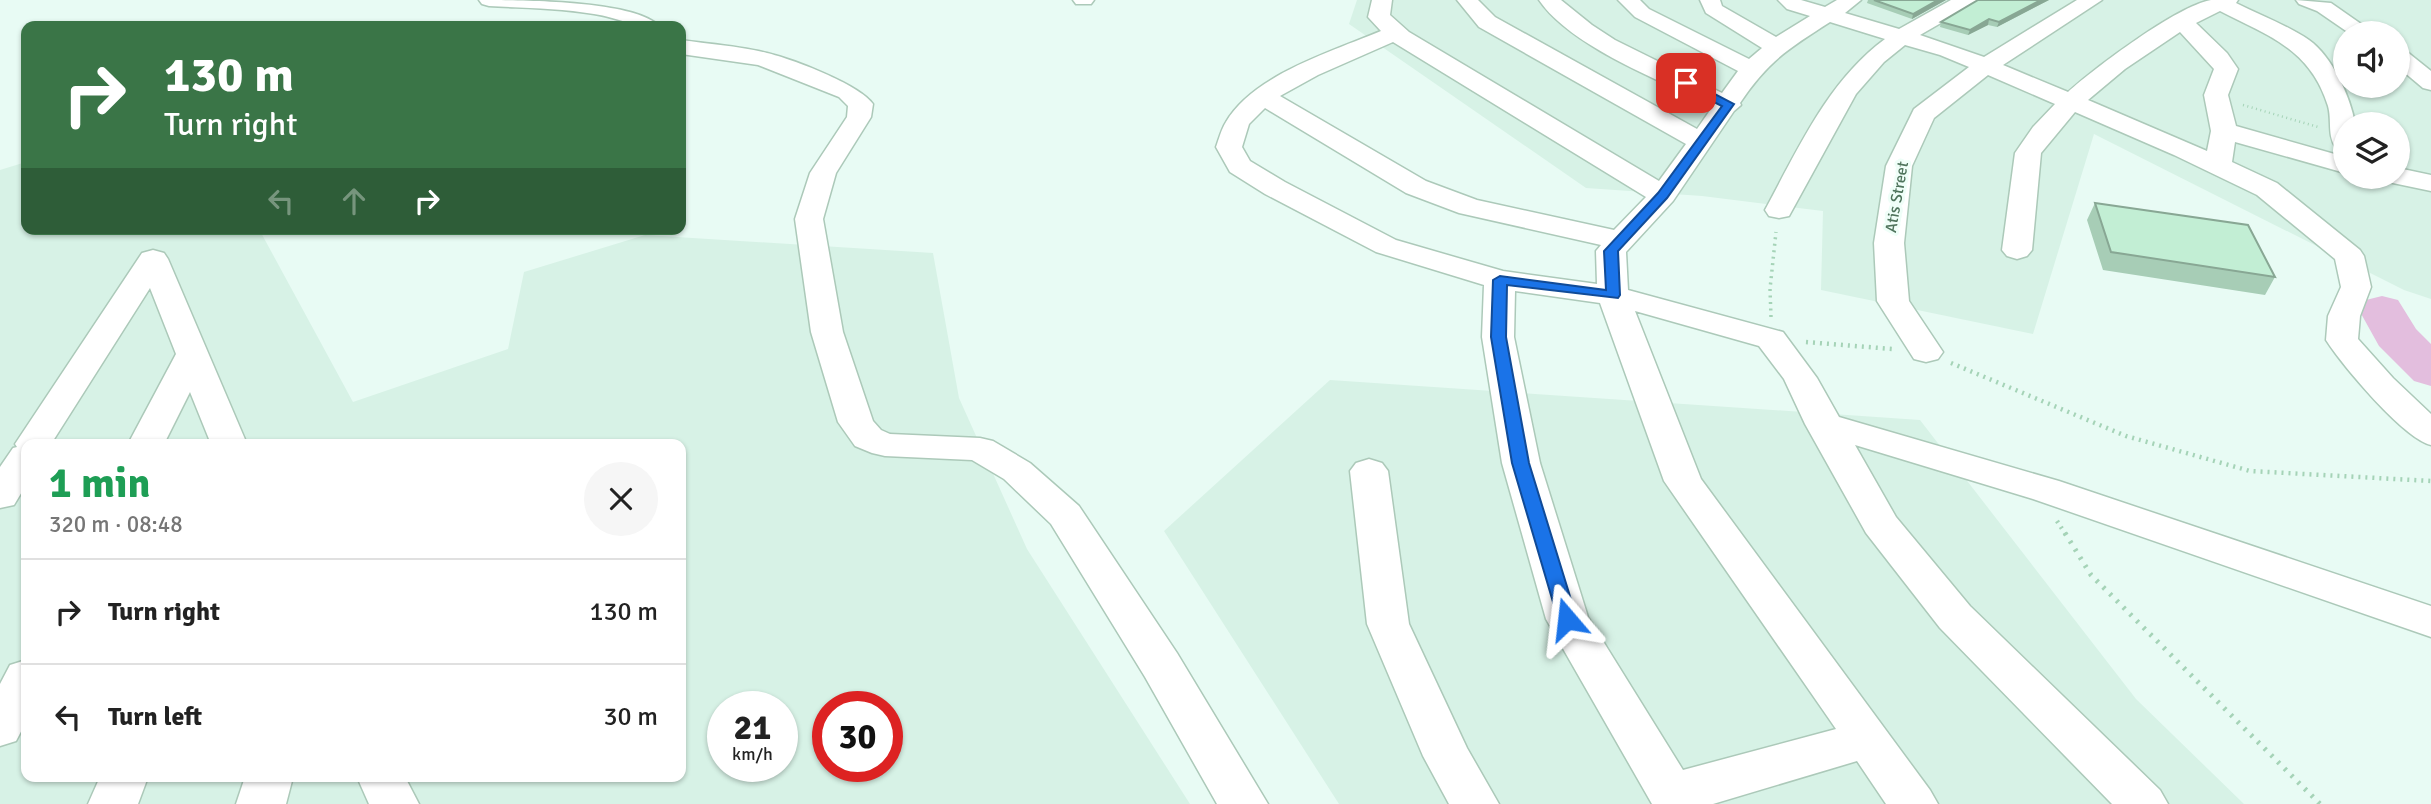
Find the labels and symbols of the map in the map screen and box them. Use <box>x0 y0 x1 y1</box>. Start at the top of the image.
pin <box>1656 53 1716 113</box>
street label: Atis Street <box>1881 160 1913 234</box>
position arrow <box>1530 582 1604 656</box>
speed limit sign: 30 <box>812 691 903 782</box>

